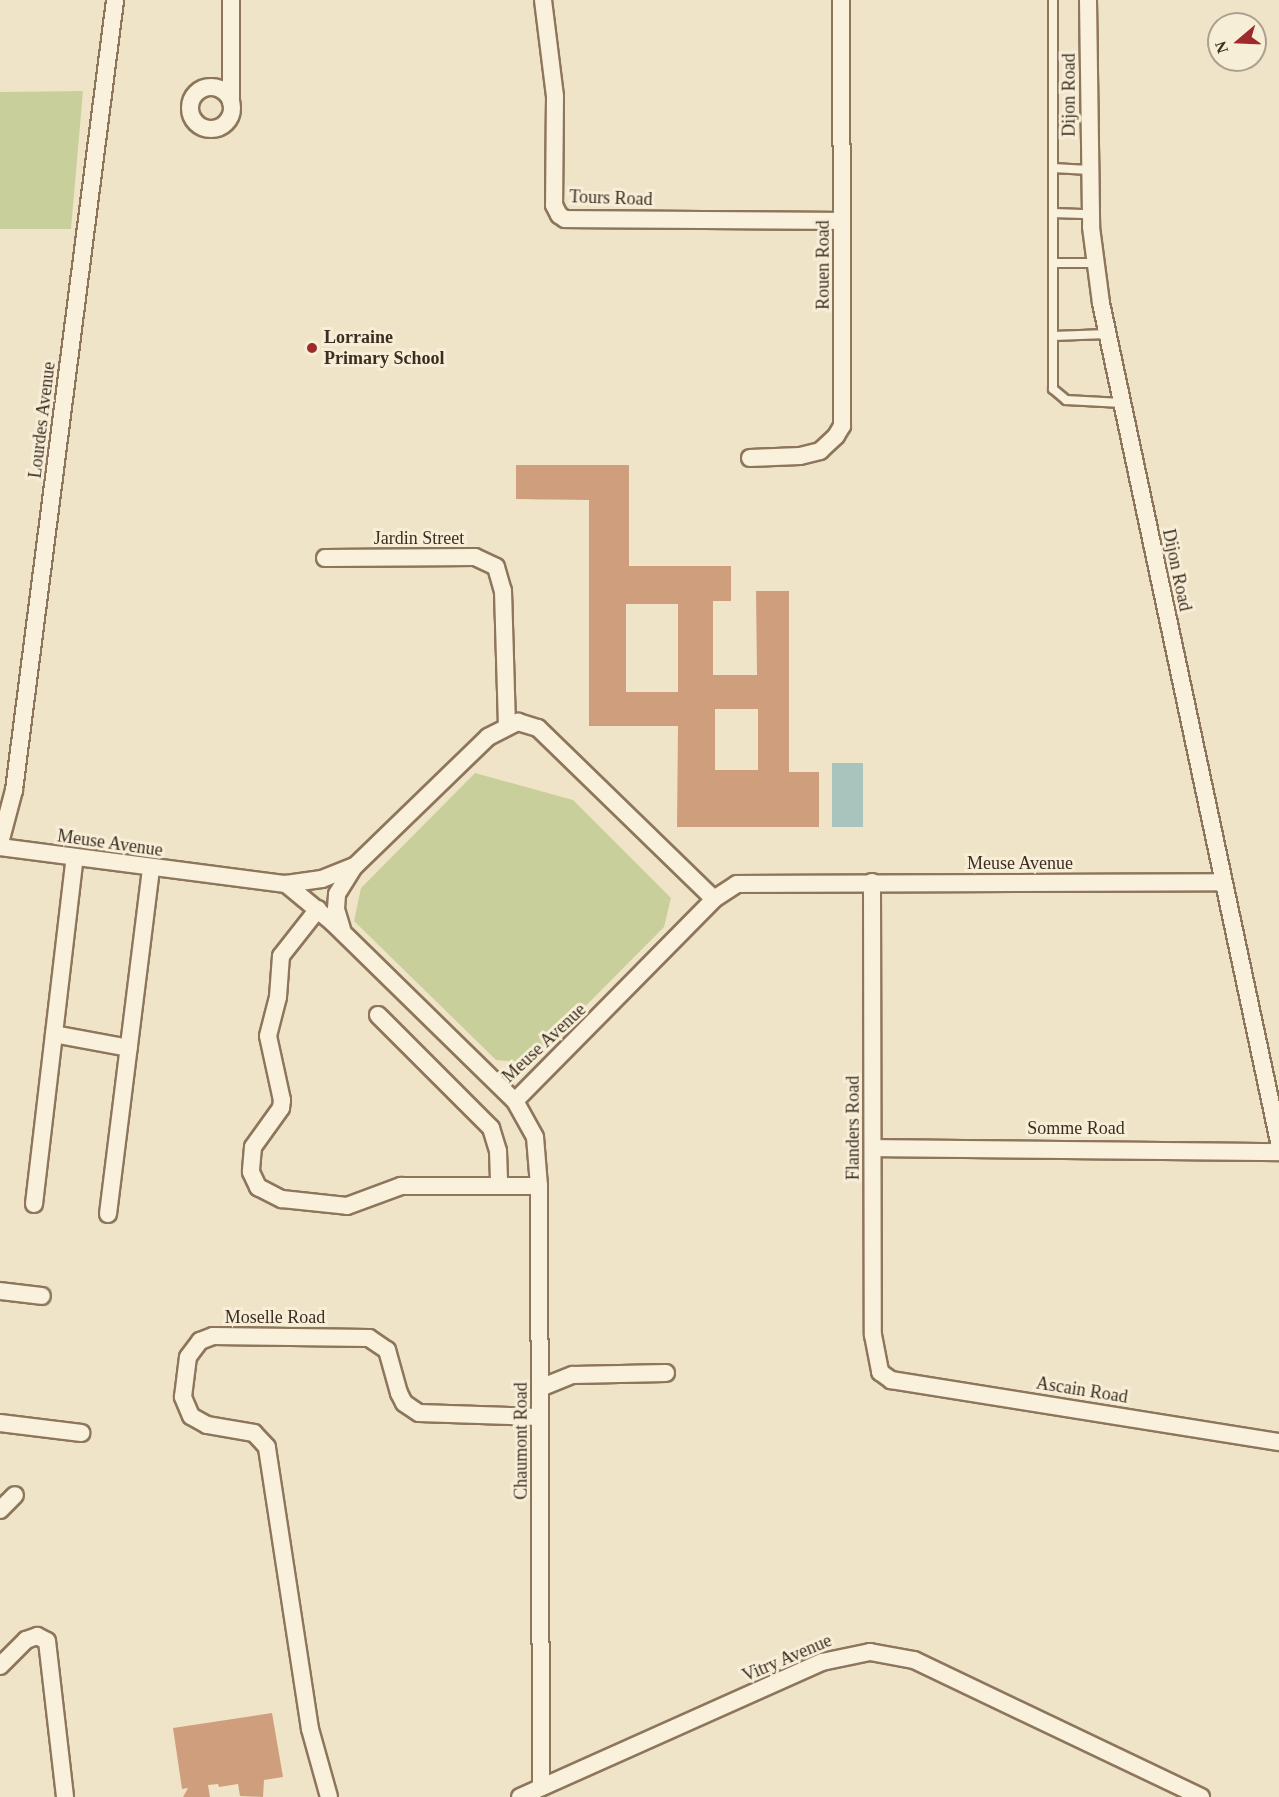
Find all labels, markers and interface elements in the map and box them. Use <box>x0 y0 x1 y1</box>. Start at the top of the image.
north arrow <box>1207 12 1267 72</box>
text: N <box>1211 39 1231 56</box>
street label: Dijon Road <box>1058 53 1080 137</box>
street label: Tours Road <box>569 186 653 210</box>
street label: Rouen Road <box>812 220 834 310</box>
place label: Lorraine Primary School <box>324 327 444 370</box>
marker: Lorraine Primary School <box>305 341 319 355</box>
street label: Lourdes Avenue <box>24 360 60 480</box>
street label: Jardin Street <box>374 527 464 549</box>
street label: Dijon Road <box>1158 527 1196 613</box>
street label: Meuse Avenue <box>55 825 165 861</box>
street label: Meuse Avenue <box>966 852 1074 874</box>
street label: Meuse Avenue <box>497 999 591 1087</box>
street label: Flanders Road <box>842 1076 864 1180</box>
street label: Somme Road <box>1027 1117 1125 1139</box>
street label: Moselle Road <box>225 1306 325 1328</box>
street label: Ascain Road <box>1035 1372 1129 1408</box>
street label: Chaumont Road <box>510 1382 532 1500</box>
street label: Vitry Avenue <box>739 1629 835 1687</box>

